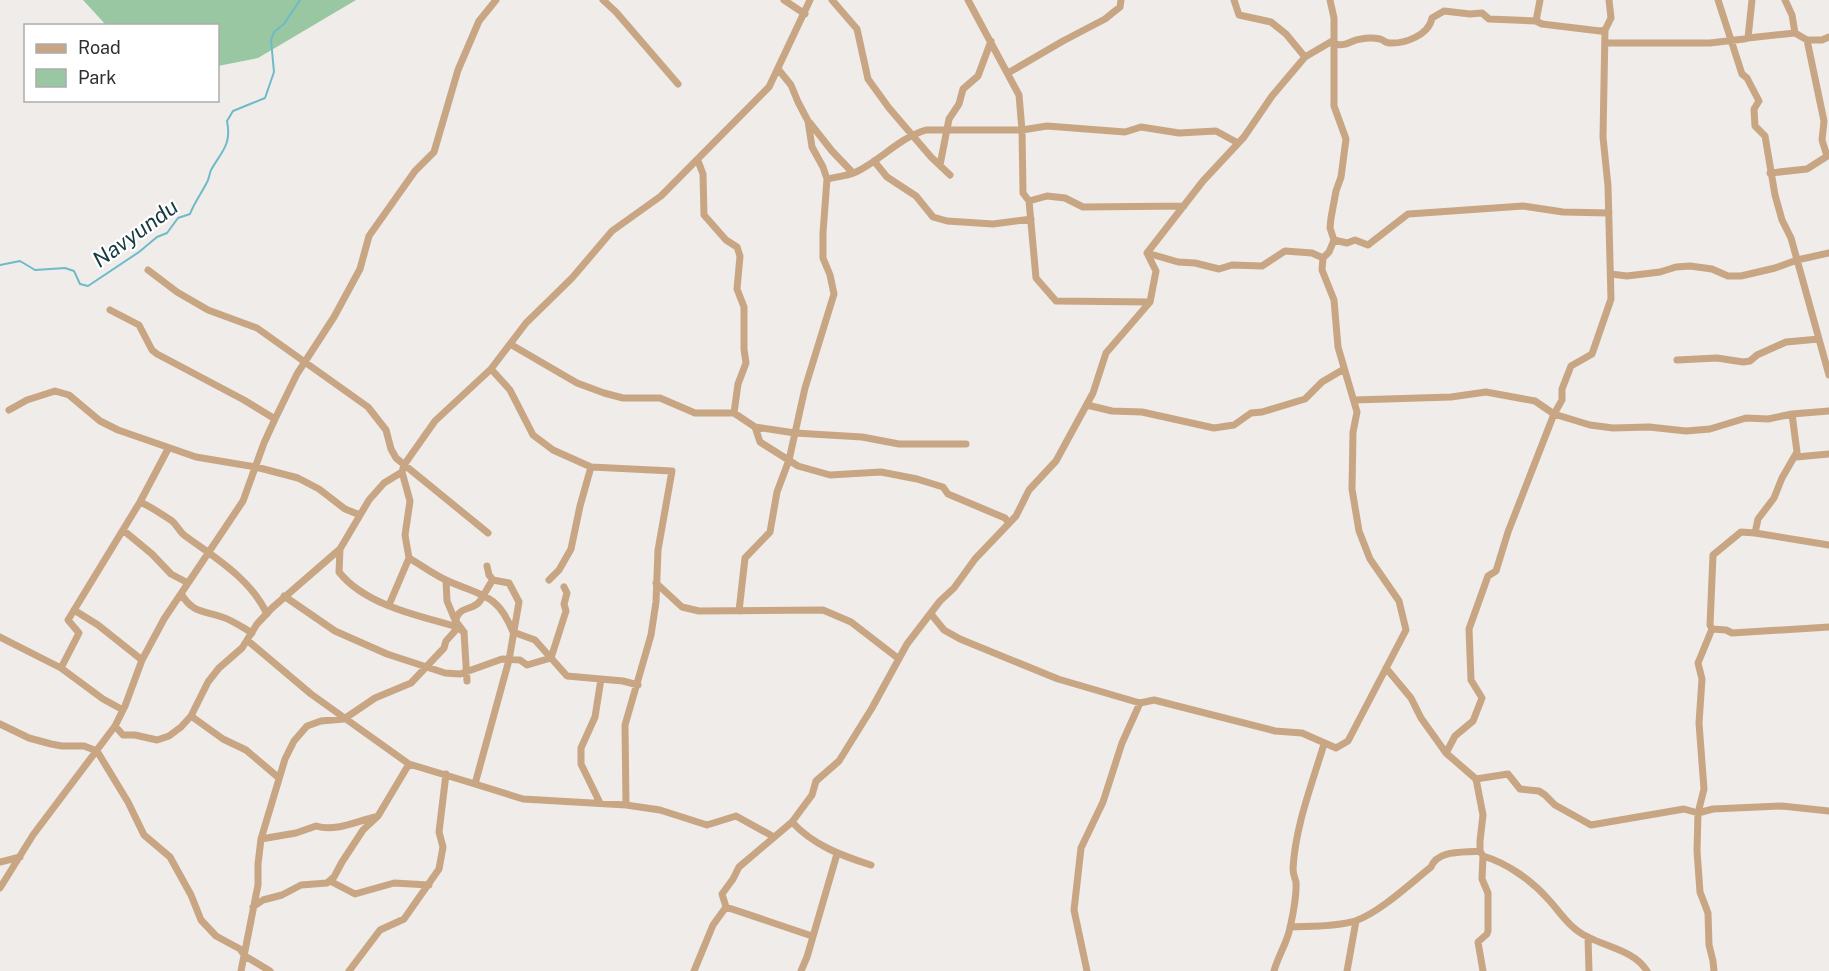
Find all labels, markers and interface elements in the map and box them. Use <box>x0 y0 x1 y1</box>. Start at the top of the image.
legend <box>24 24 219 102</box>
text: Road <box>78 37 121 58</box>
text: Park <box>78 67 116 88</box>
water label: Navyundu <box>87 193 183 273</box>

